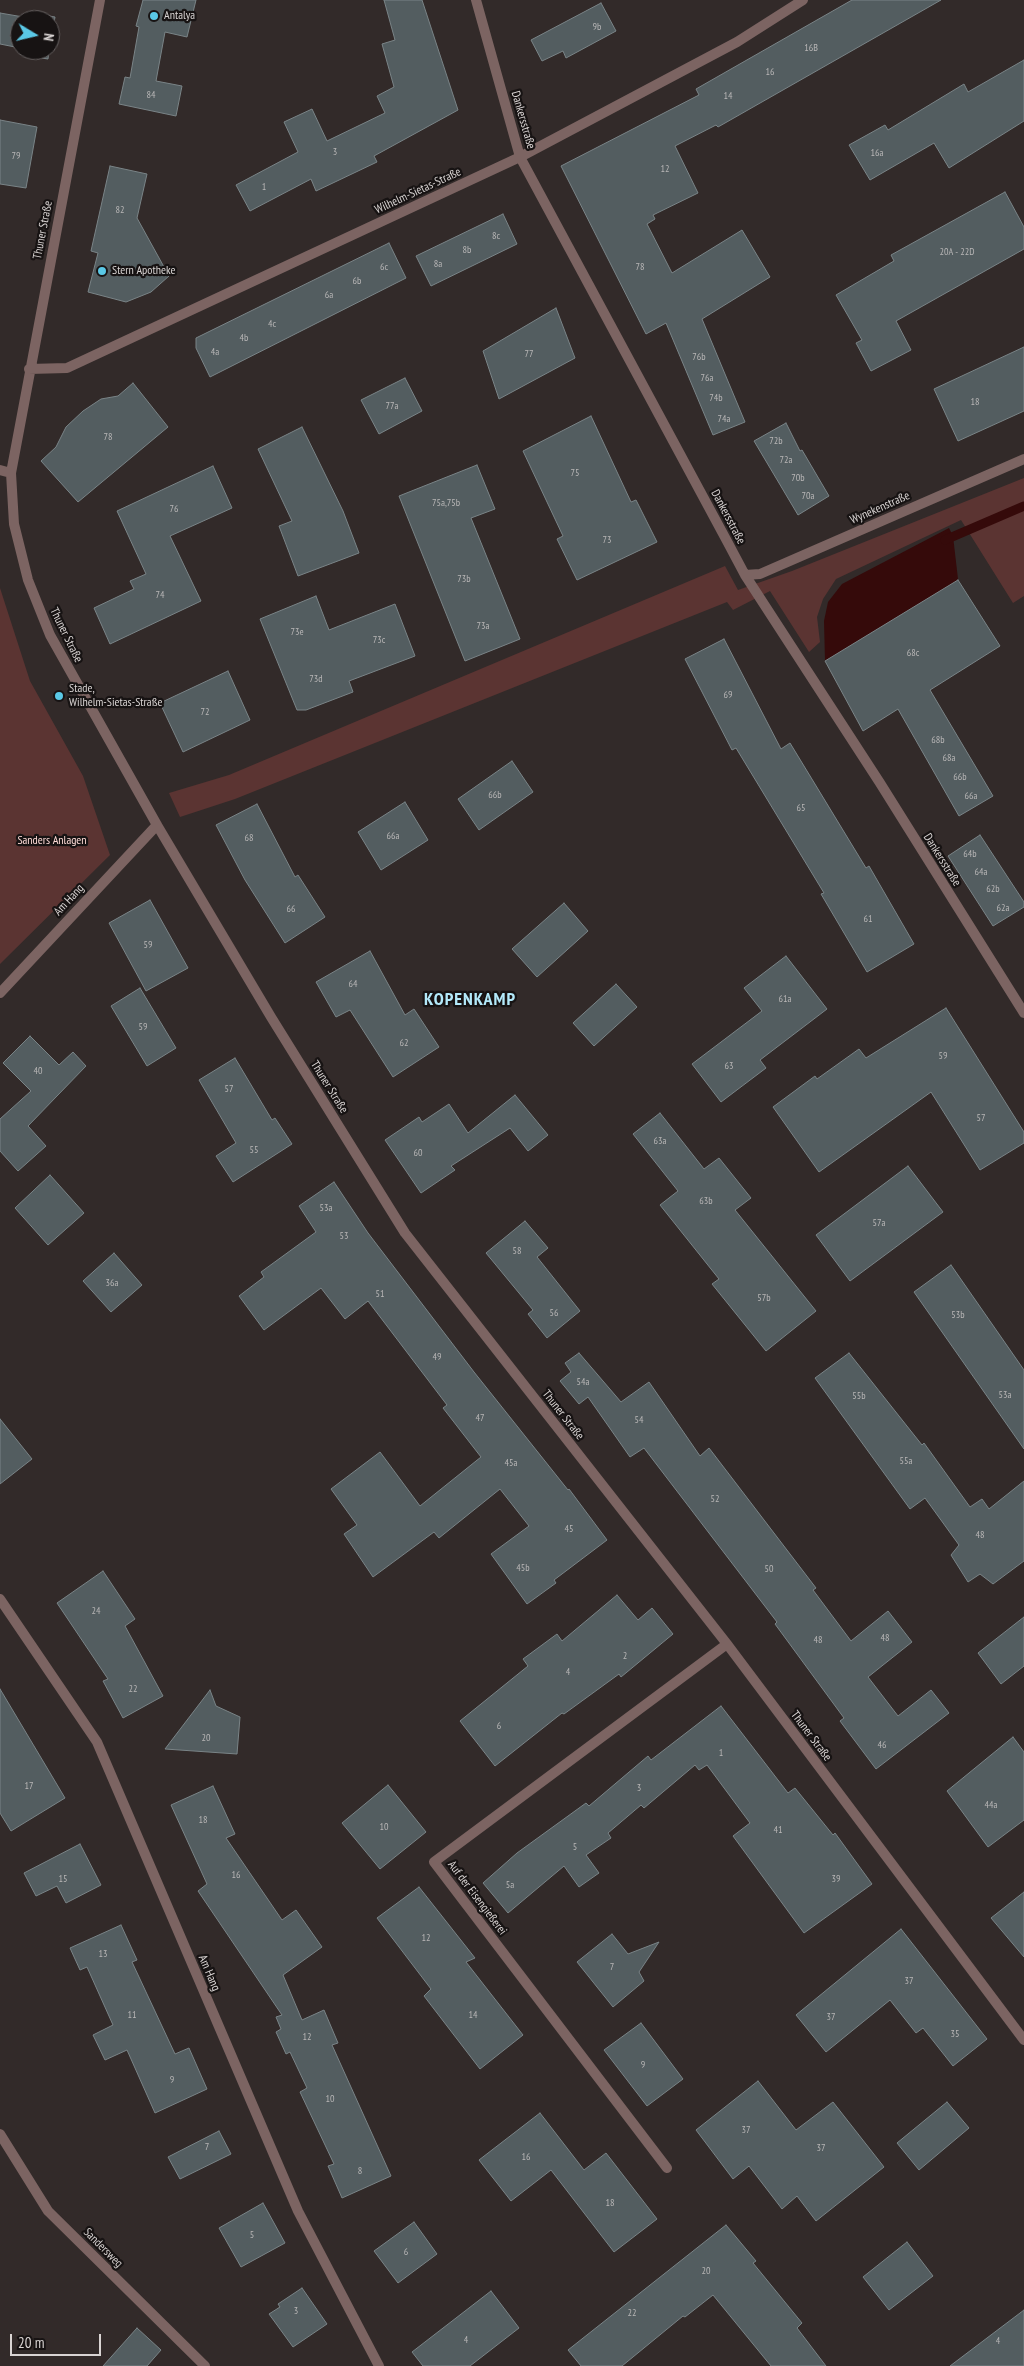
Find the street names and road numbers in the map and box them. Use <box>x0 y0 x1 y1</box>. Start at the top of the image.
street label: Dankersstraße <box>508 89 538 151</box>
street label: Wilhelm-Sietas-Straße <box>373 165 463 217</box>
street label: Thuner Straße <box>30 200 56 260</box>
street label: Dankersstraße <box>708 487 748 547</box>
street label: Wynekenstraße <box>848 488 912 528</box>
street label: Thuner Straße <box>47 605 85 665</box>
street label: Dankersstraße <box>920 831 964 889</box>
street label: Am Hang <box>51 881 87 919</box>
street label: Thuner Straße <box>307 1058 351 1116</box>
street label: Thuner Straße <box>539 1387 587 1443</box>
street label: Thuner Straße <box>787 1708 835 1764</box>
street label: Auf der Eisengießerei <box>444 1858 510 1938</box>
street label: Am Hang <box>195 1953 223 1993</box>
street label: Sandersweg <box>80 2225 126 2271</box>

